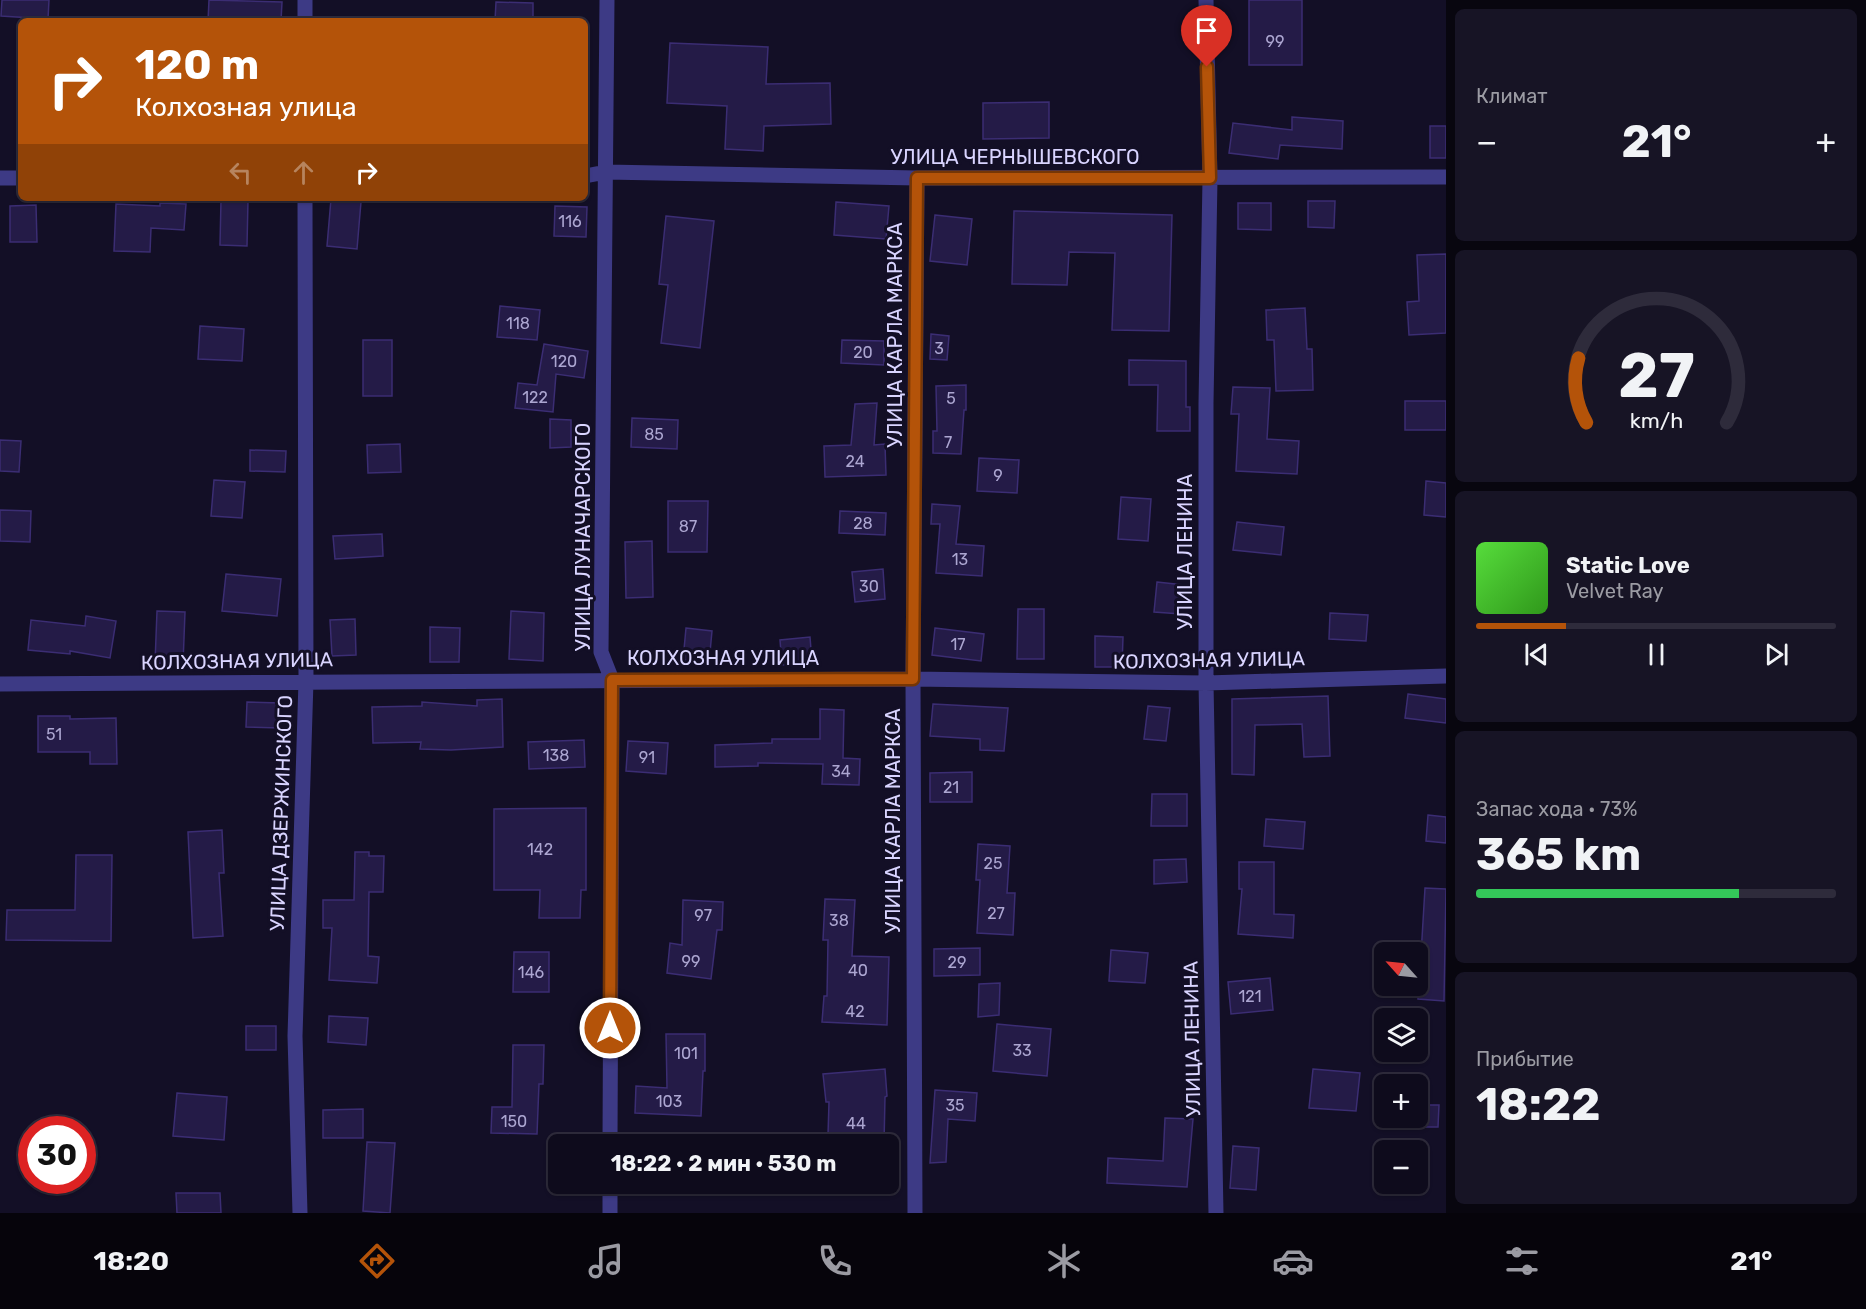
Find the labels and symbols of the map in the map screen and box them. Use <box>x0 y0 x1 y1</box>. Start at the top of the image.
pin <box>1181 5 1232 67</box>
house number: 99 <box>1266 32 1284 51</box>
street label: УЛИЦА ЧЕРНЫШЕВСКОГО <box>890 145 1140 169</box>
house number: 116 <box>558 212 582 231</box>
street label: УЛИЦА КАРЛА МАРКСА <box>883 222 907 448</box>
house number: 118 <box>506 314 530 333</box>
house number: 3 <box>934 339 944 358</box>
house number: 20 <box>853 343 873 362</box>
house number: 120 <box>551 352 577 371</box>
house number: 122 <box>522 388 548 407</box>
house number: 5 <box>946 389 956 408</box>
street label: УЛИЦА ЛУНАЧАРСКОГО <box>571 423 595 651</box>
house number: 85 <box>644 425 664 444</box>
house number: 7 <box>944 433 952 452</box>
house number: 24 <box>845 452 865 471</box>
house number: 9 <box>993 466 1003 485</box>
street label: УЛИЦА ЛЕНИНА <box>1173 474 1197 630</box>
house number: 28 <box>853 514 873 533</box>
house number: 87 <box>679 517 697 536</box>
house number: 13 <box>952 550 968 569</box>
house number: 30 <box>859 577 879 596</box>
house number: 17 <box>950 635 966 654</box>
street label: КОЛХОЗНАЯ УЛИЦА <box>627 646 819 670</box>
street label: КОЛХОЗНАЯ УЛИЦА <box>1113 646 1305 674</box>
street label: КОЛХОЗНАЯ УЛИЦА <box>141 647 333 675</box>
street label: УЛИЦА ДЗЕРЖИНСКОГО <box>265 695 297 931</box>
street label: УЛИЦА КАРЛА МАРКСА <box>881 708 905 934</box>
house number: 51 <box>46 725 62 744</box>
house number: 138 <box>543 746 569 765</box>
house number: 91 <box>639 748 655 767</box>
house number: 34 <box>831 762 851 781</box>
house number: 21 <box>943 778 959 797</box>
house number: 142 <box>527 840 553 859</box>
house number: 25 <box>984 854 1002 873</box>
house number: 27 <box>987 904 1005 923</box>
house number: 97 <box>694 906 712 925</box>
house number: 38 <box>829 911 849 930</box>
north arrow <box>1374 942 1428 996</box>
house number: 99 <box>682 952 700 971</box>
house number: 29 <box>948 953 966 972</box>
house number: 40 <box>848 961 868 980</box>
street label: УЛИЦА ЛЕНИНА <box>1179 961 1205 1117</box>
house number: 146 <box>518 963 545 982</box>
house number: 121 <box>1238 987 1262 1006</box>
position arrow <box>578 996 642 1060</box>
house number: 42 <box>845 1002 865 1021</box>
house number: 33 <box>1012 1041 1032 1060</box>
house number: 101 <box>674 1044 698 1063</box>
house number: 103 <box>656 1092 682 1111</box>
house number: 35 <box>945 1096 965 1115</box>
house number: 150 <box>501 1112 527 1131</box>
house number: 44 <box>846 1114 866 1133</box>
speed limit sign: 30 <box>18 1116 96 1194</box>

